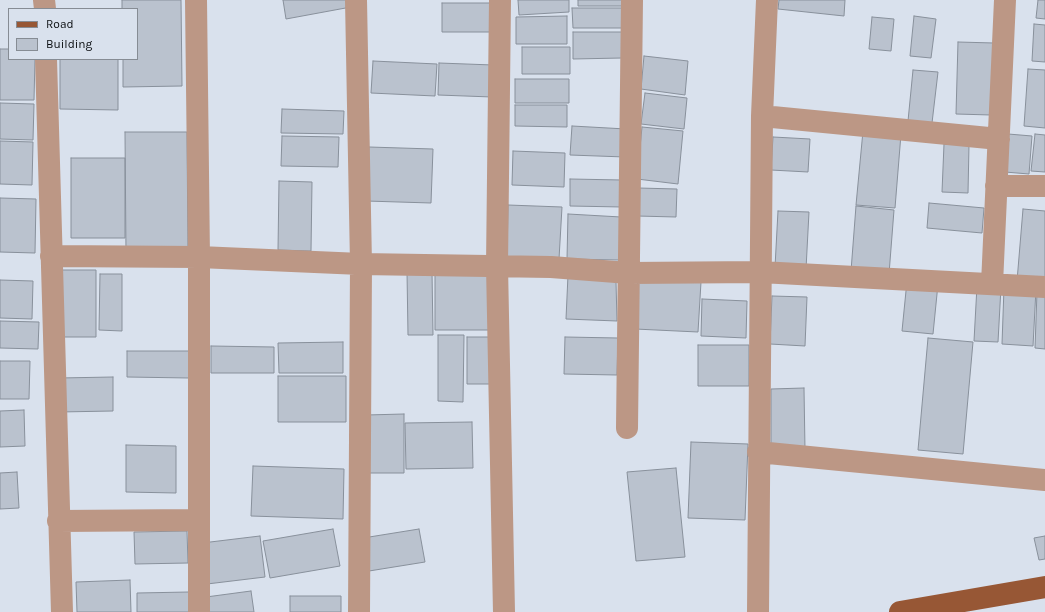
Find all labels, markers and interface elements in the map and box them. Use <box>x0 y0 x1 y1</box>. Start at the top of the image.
legend <box>8 8 138 60</box>
text: Road <box>46 17 74 31</box>
text: Building <box>46 37 92 51</box>

